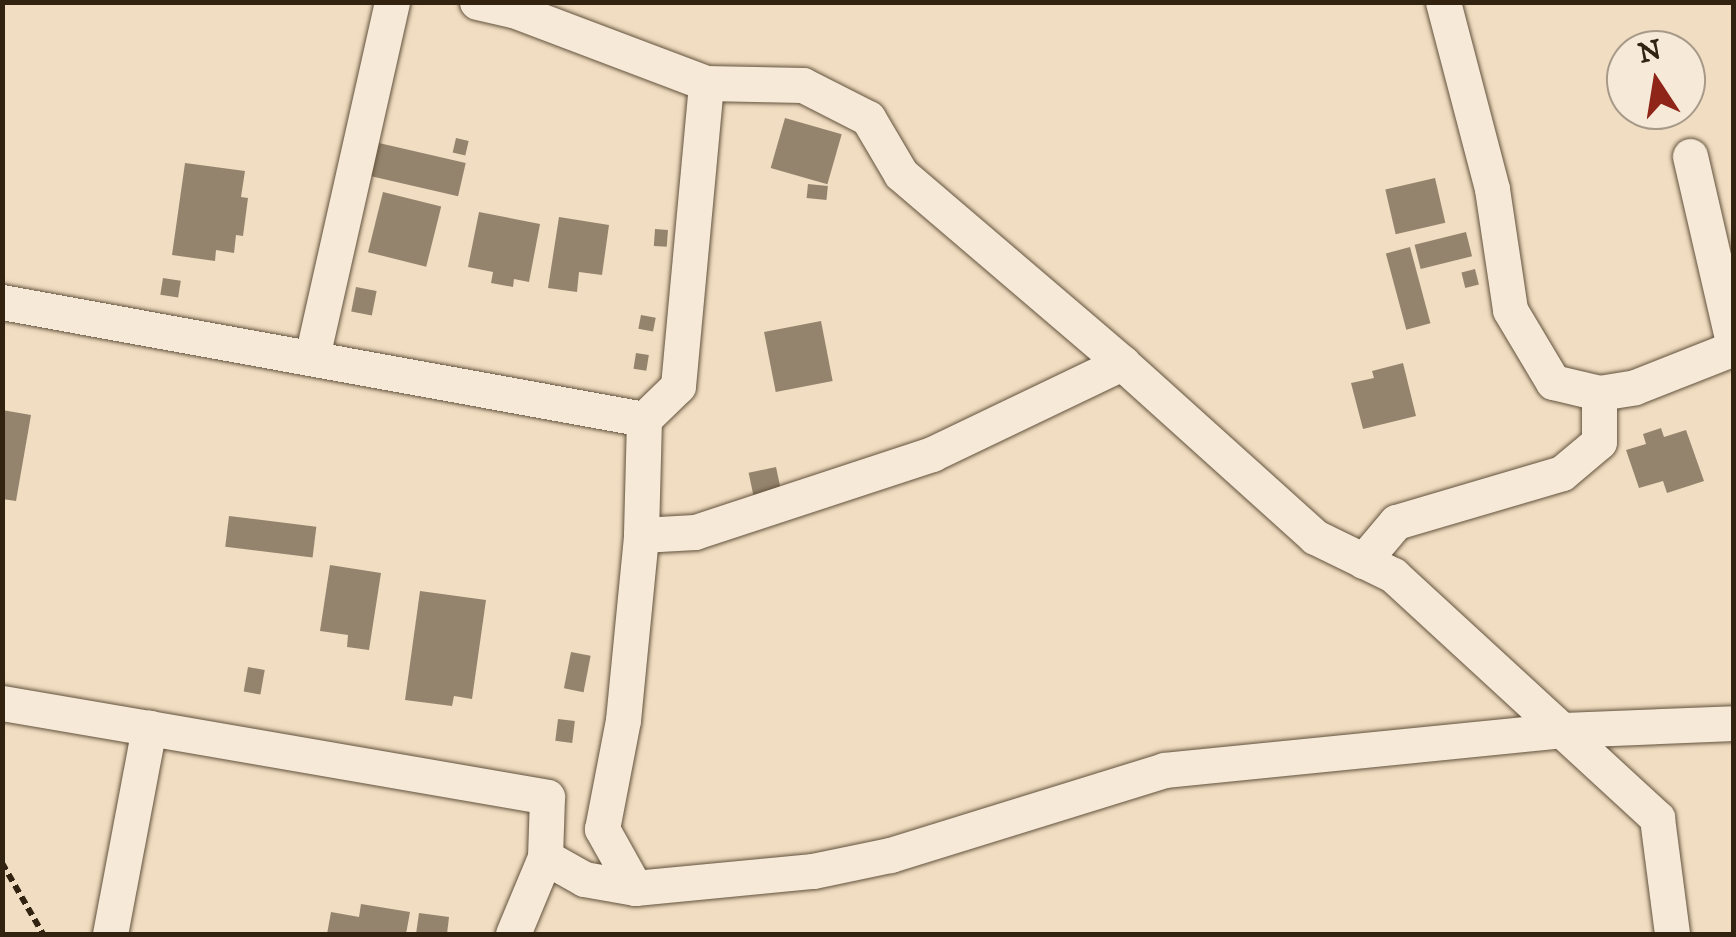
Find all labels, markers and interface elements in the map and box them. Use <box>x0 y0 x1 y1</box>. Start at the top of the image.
north arrow <box>1606 30 1706 130</box>
text: N <box>1635 33 1665 72</box>

